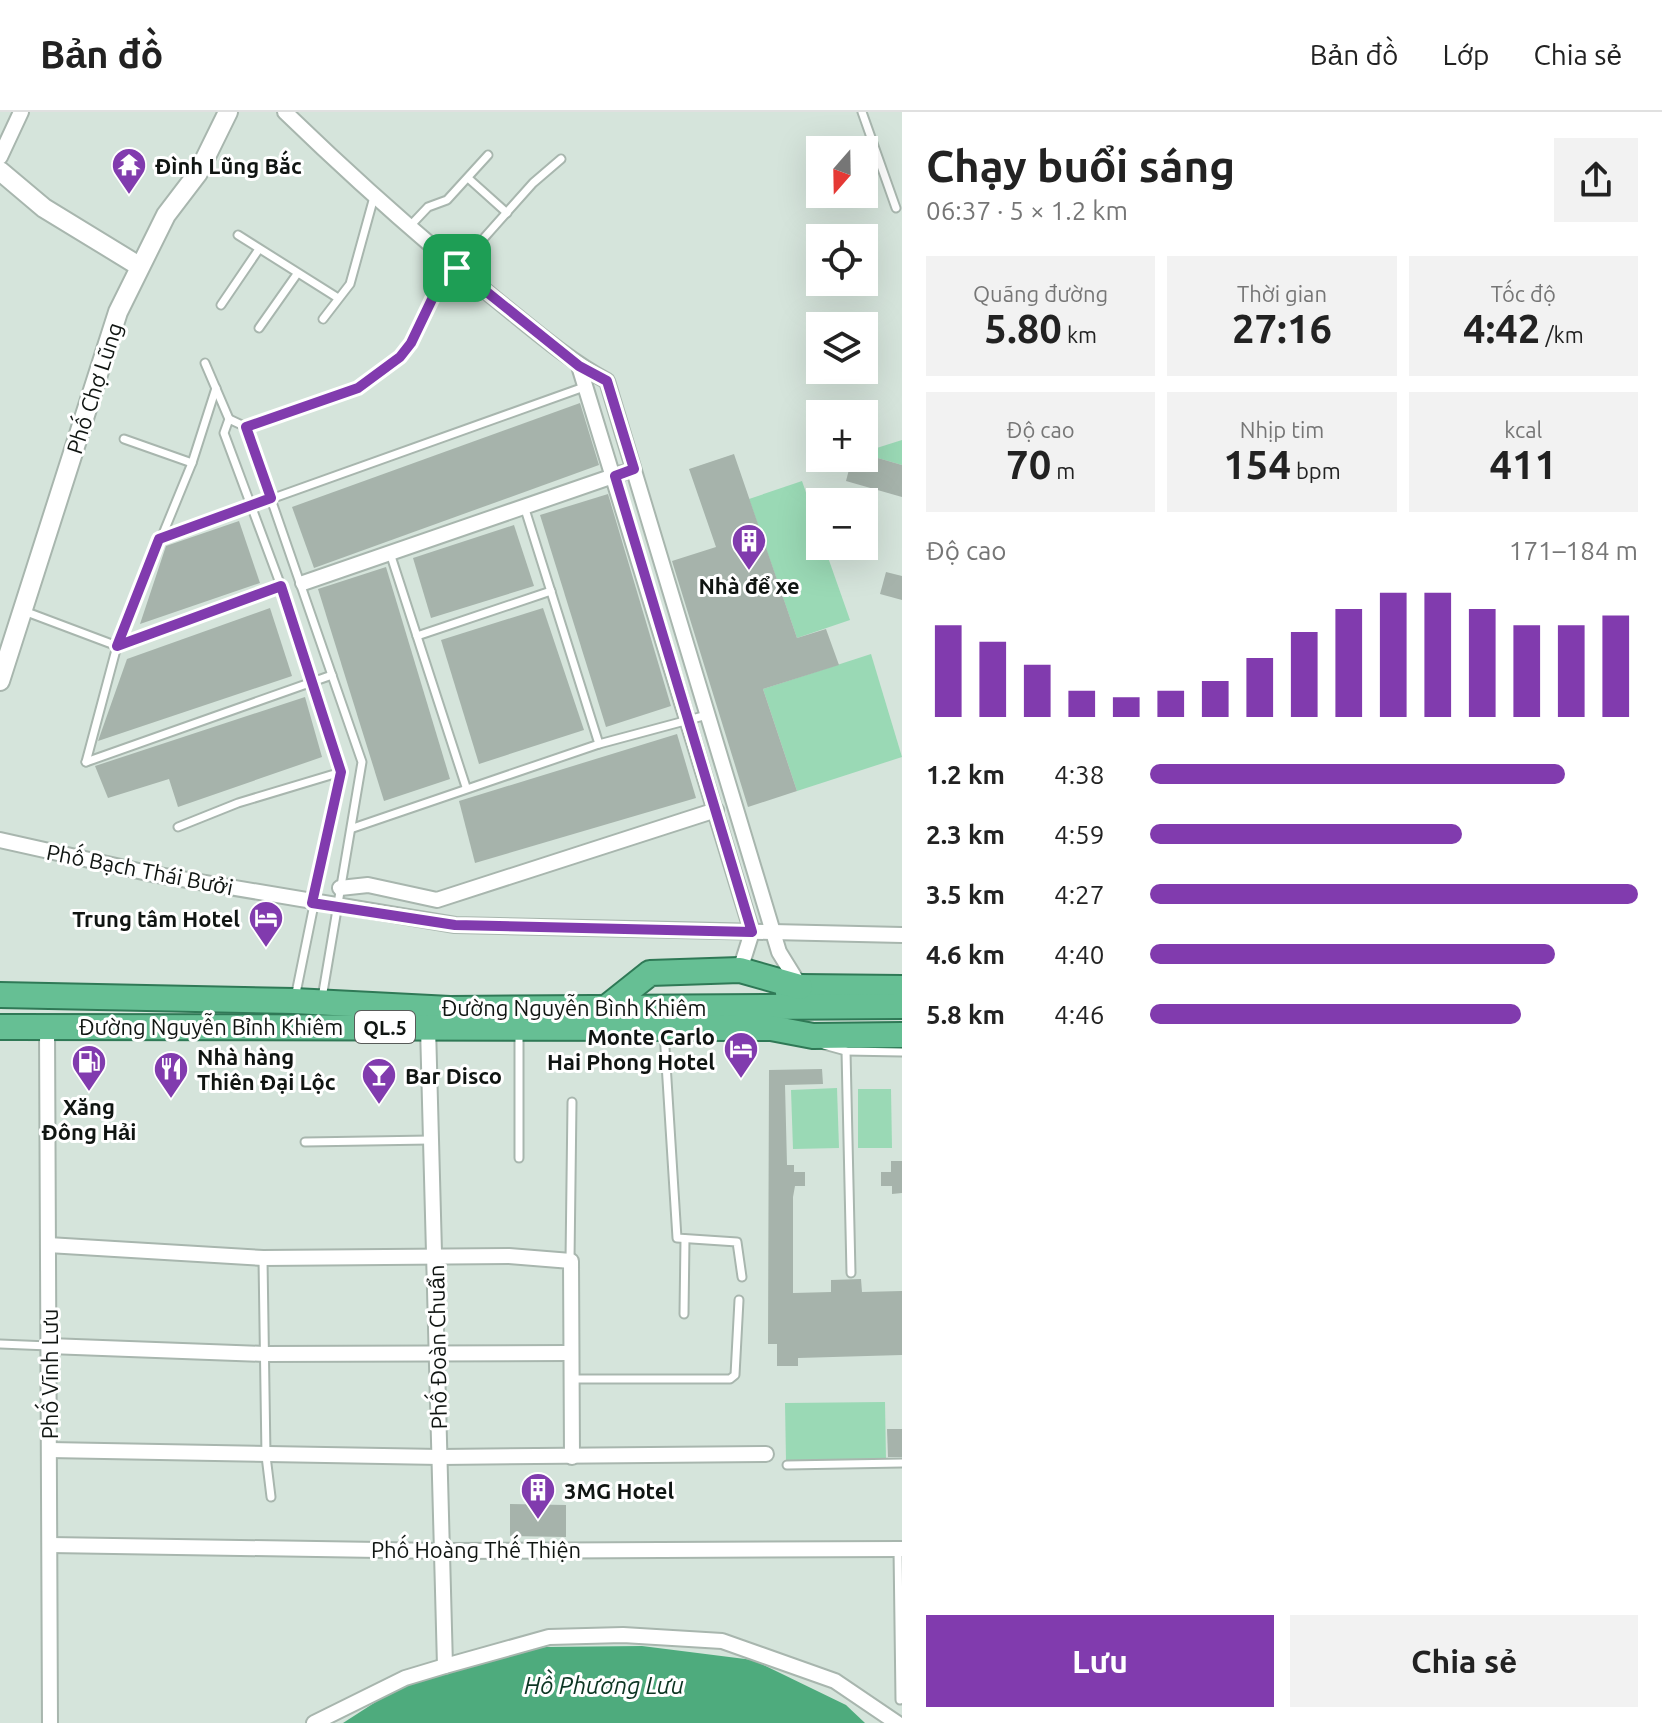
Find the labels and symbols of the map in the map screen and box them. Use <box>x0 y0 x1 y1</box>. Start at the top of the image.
north arrow <box>806 136 878 208</box>
temple icon: Đình Lũng Bắc <box>110 146 148 196</box>
place label: Đình Lũng Bắc <box>155 150 302 178</box>
pin <box>423 234 491 302</box>
street label: Phố Chợ Lũng <box>59 318 127 457</box>
building icon: Nhà để xe <box>730 522 768 572</box>
place label: Nhà để xe <box>698 573 800 598</box>
street label: Phố Bạch Thái Bưởi <box>44 836 236 899</box>
hotel icon: Trung tâm Hotel <box>247 899 285 949</box>
place label: Trung tâm Hotel <box>72 906 240 931</box>
street label: Đường Nguyễn Bình Khiêm <box>441 993 707 1020</box>
road number: QL.5 <box>355 1011 415 1043</box>
street label: Đường Nguyễn Bỉnh Khiêm <box>79 1012 343 1039</box>
place label: Monte Carlo Hai Phong Hotel <box>547 1024 715 1074</box>
hotel icon: Monte Carlo Hai Phong Hotel <box>722 1030 760 1080</box>
fuel station icon: Xăng Đông Hải <box>70 1043 108 1093</box>
place label: Nhà hàng Thiên Đại Lộc <box>197 1044 336 1094</box>
restaurant icon: Nhà hàng Thiên Đại Lộc <box>152 1050 190 1100</box>
bar icon: Bar Disco <box>360 1056 398 1106</box>
place label: Bar Disco <box>405 1063 502 1088</box>
place label: Xăng Đông Hải <box>42 1094 136 1144</box>
street label: Phố Đoàn Chuẩn <box>421 1264 451 1430</box>
street label: Phố Vĩnh Lưu <box>34 1309 62 1439</box>
building icon: 3MG Hotel <box>519 1471 557 1521</box>
place label: 3MG Hotel <box>564 1478 674 1503</box>
street label: Phố Hoàng Thế Thiện <box>371 1534 581 1562</box>
water label: Hồ Phương Lưu <box>524 1668 684 1699</box>

